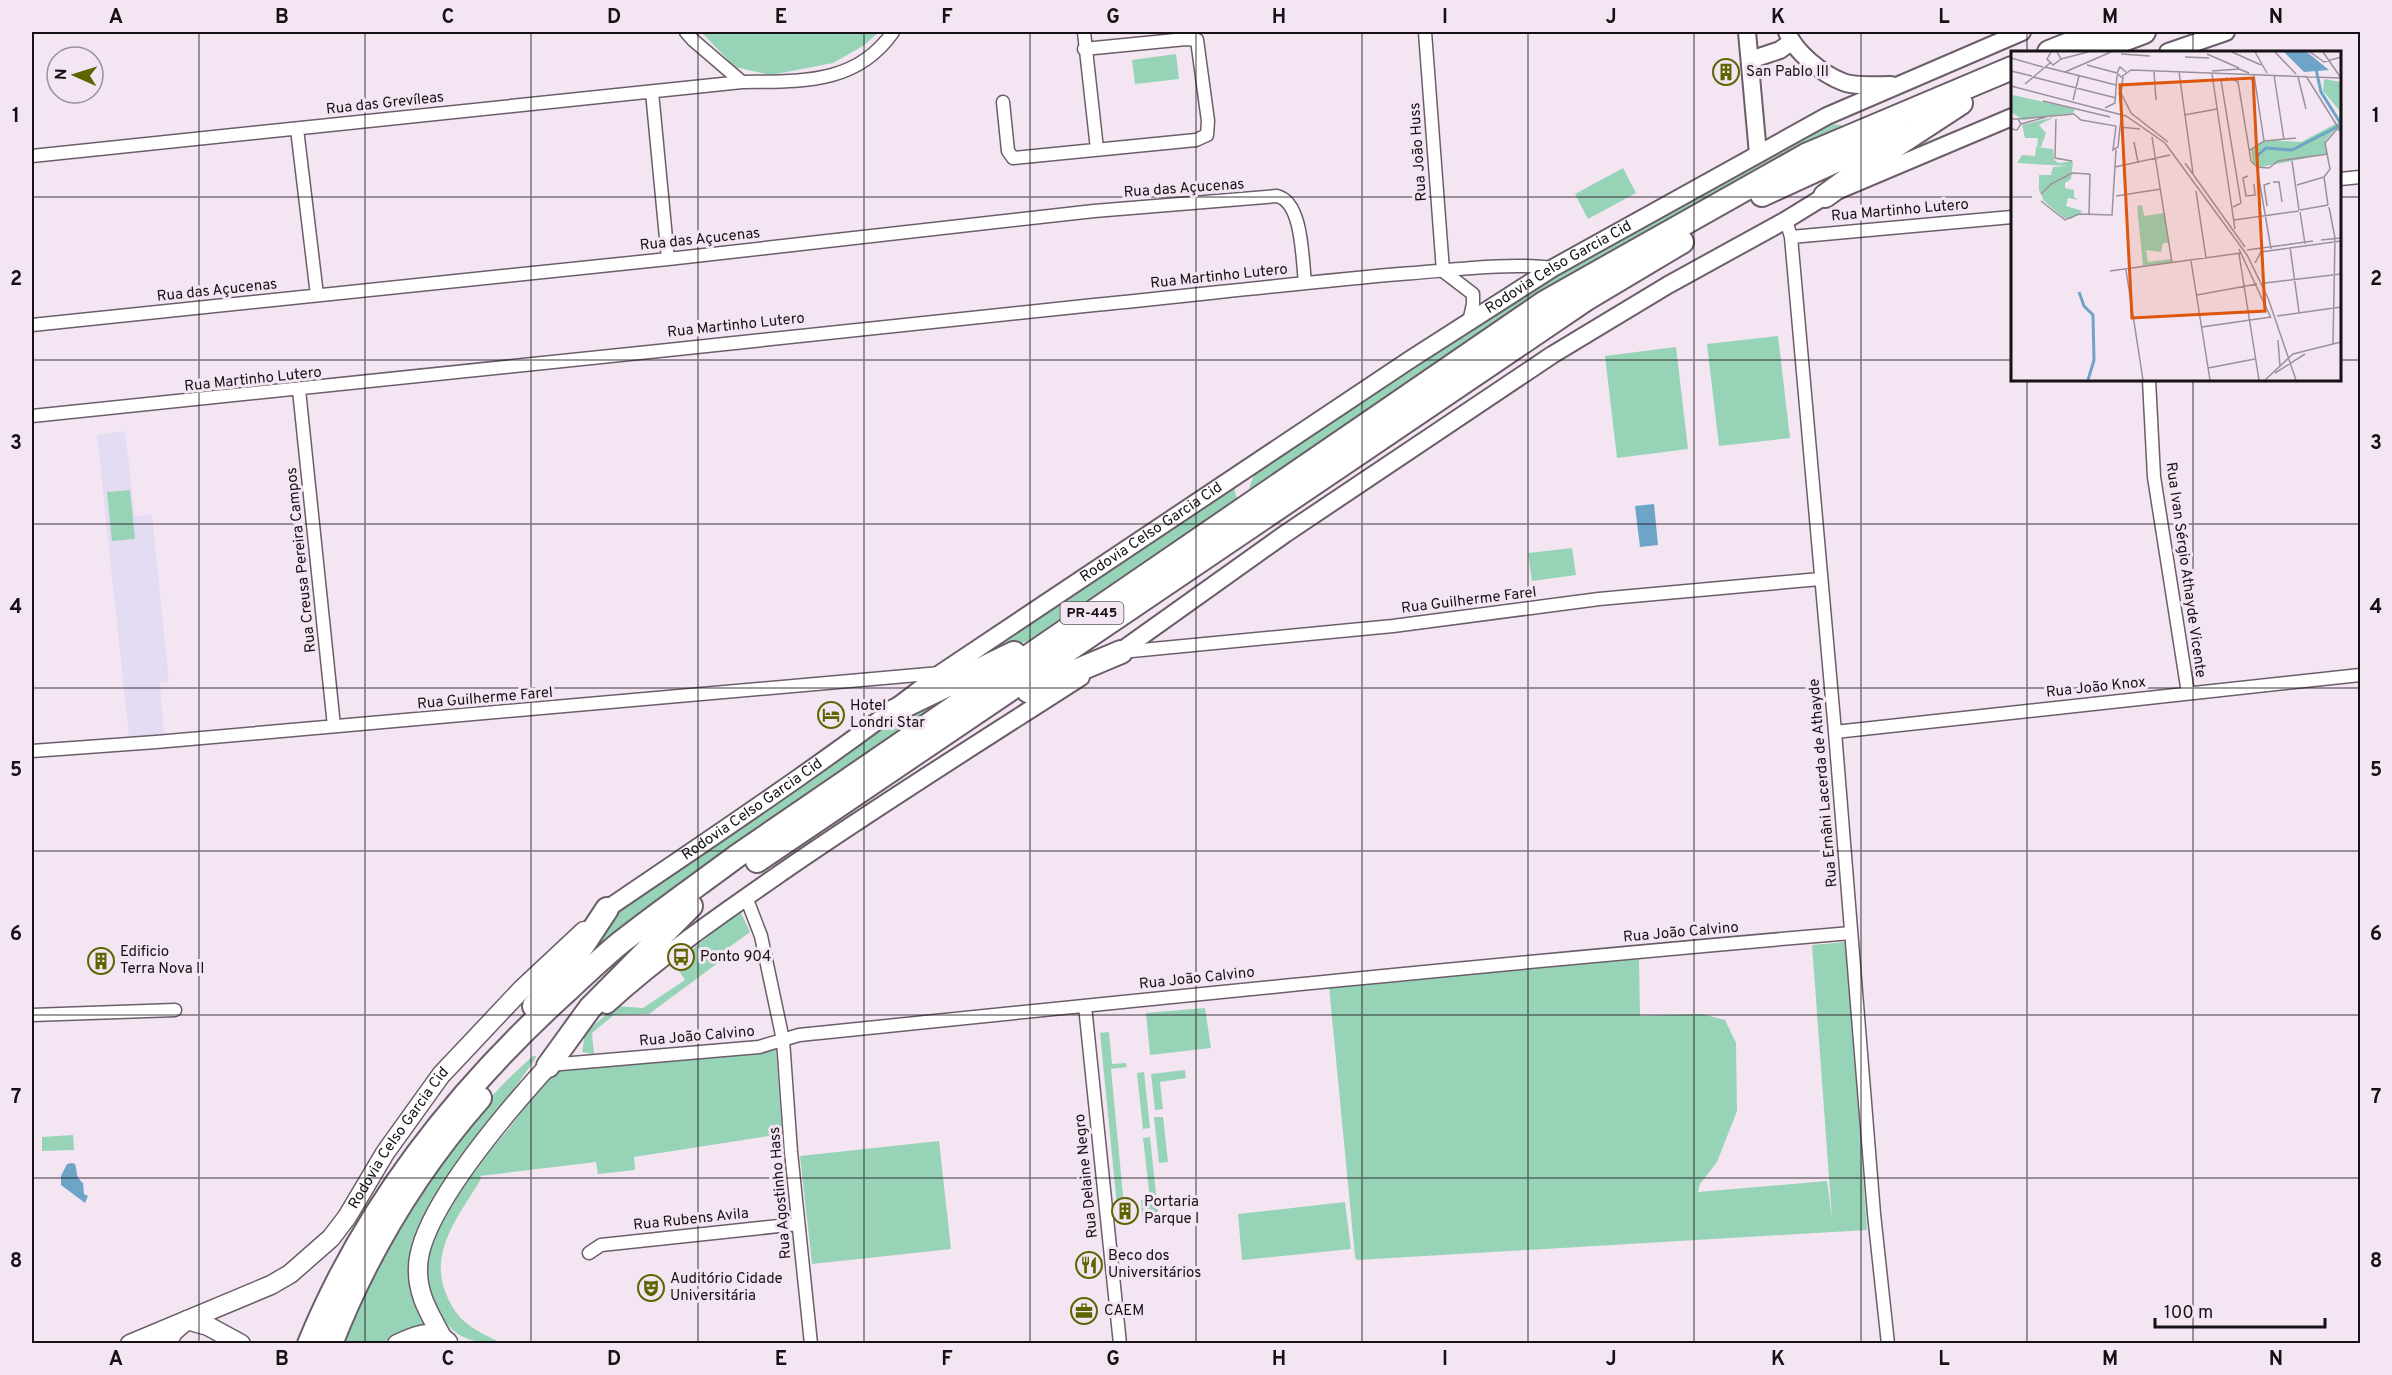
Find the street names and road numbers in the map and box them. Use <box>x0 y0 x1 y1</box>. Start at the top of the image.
street label: Rua das Grevíleas <box>325 88 445 120</box>
street label: Rua João Huss <box>1406 102 1432 202</box>
street label: Rua das Açucenas <box>1123 175 1245 203</box>
street label: Rua Martinho Lutero <box>1830 196 1970 226</box>
street label: Rodovia Celso Garcia Cid <box>1482 217 1635 318</box>
street label: Rua das Açucenas <box>639 224 761 256</box>
street label: Rua Martinho Lutero <box>1149 260 1289 294</box>
street label: Rua das Açucenas <box>156 275 278 307</box>
street label: Rua Martinho Lutero <box>666 309 806 343</box>
street label: Rua Martinho Lutero <box>183 363 323 397</box>
street label: Rua Ivan Sérgio Athayde Vicente <box>2160 461 2210 679</box>
street label: Rua Creusa Pereira Campos <box>283 466 321 654</box>
street label: Rodovia Celso Garcia Cid <box>1077 478 1226 587</box>
street label: Rua Guilherme Farel <box>1400 583 1538 619</box>
road number: PR-445 <box>1060 602 1124 624</box>
street label: Rua João Knox <box>2045 673 2147 703</box>
street label: Rua Ernâni Lacerda de Athayde <box>1805 678 1843 888</box>
street label: Rua Guilherme Farel <box>416 684 554 714</box>
street label: Rodovia Celso Garcia Cid <box>678 754 826 865</box>
street label: Rua João Calvino <box>1622 918 1740 948</box>
street label: Rua João Calvino <box>1138 963 1256 995</box>
street label: Rua João Calvino <box>638 1022 756 1052</box>
street label: Rodovia Celso Garcia Cid <box>344 1063 453 1213</box>
street label: Rua Delaine Negro <box>1071 1113 1103 1239</box>
street label: Rua Agostinho Hass <box>766 1126 796 1260</box>
street label: Rua Rubens Avila <box>632 1204 750 1236</box>

